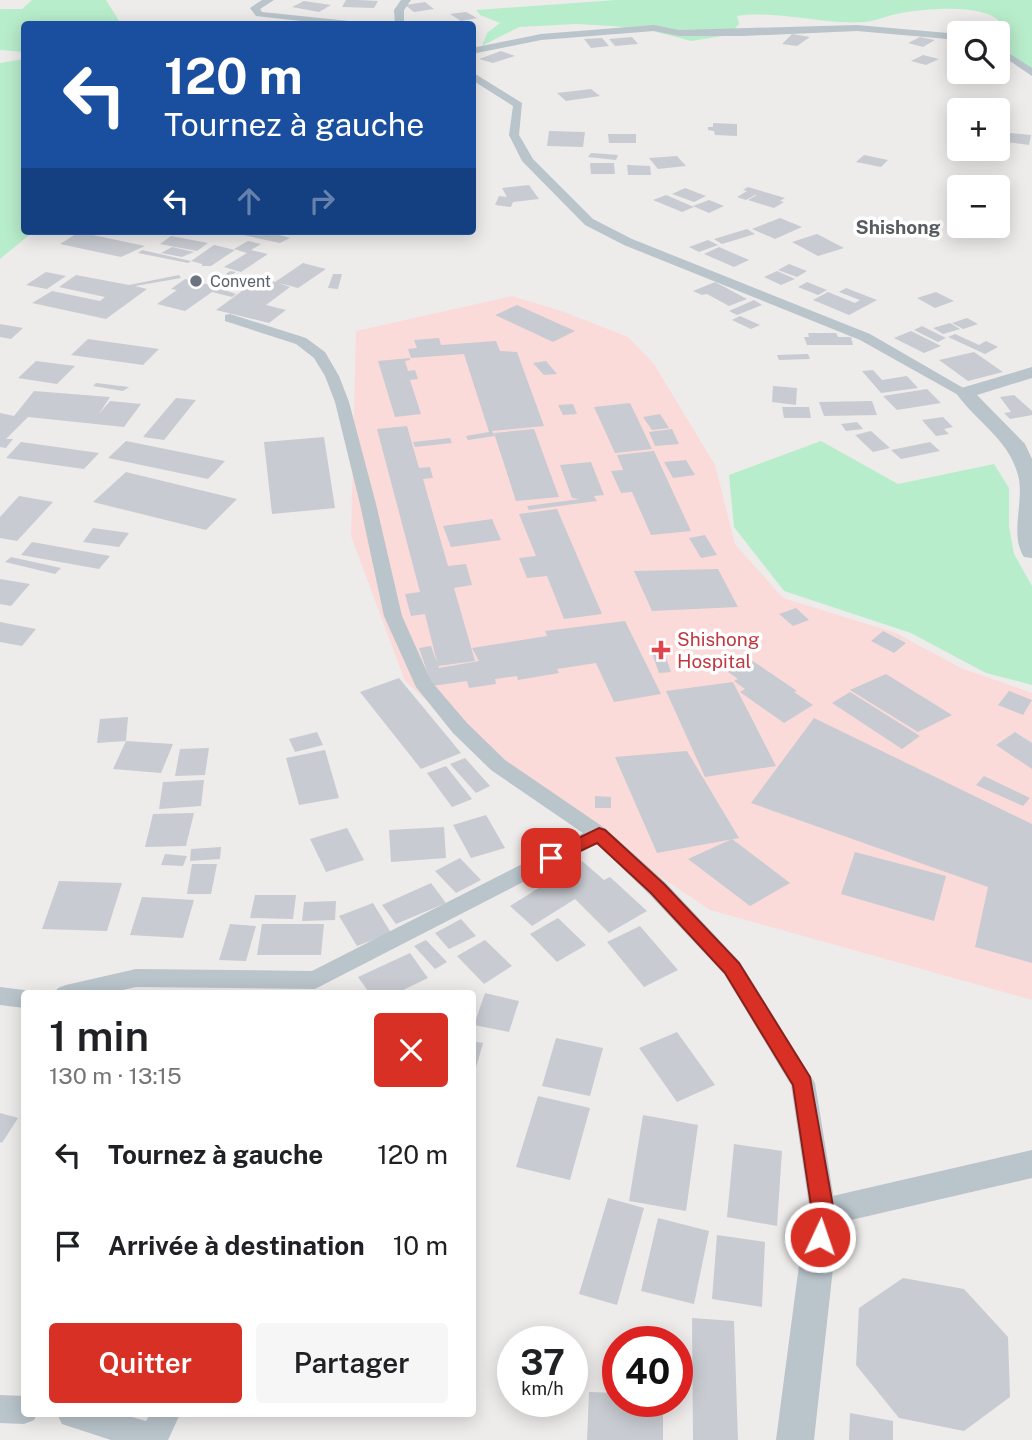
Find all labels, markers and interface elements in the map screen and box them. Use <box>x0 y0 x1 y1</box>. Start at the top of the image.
map controls <box>947 21 1010 238</box>
button: search <box>947 21 1010 84</box>
text: 120 m <box>164 47 303 105</box>
icon: left <box>49 49 140 140</box>
button: + <box>947 98 1010 161</box>
text: Tournez à gauche <box>164 106 424 143</box>
button: − <box>947 175 1010 238</box>
icon: left <box>157 182 195 220</box>
icon: ahead <box>230 182 268 220</box>
icon: right <box>303 182 341 220</box>
district label: Shishong <box>856 216 940 238</box>
place label: Convent <box>210 272 271 291</box>
marker: Convent <box>188 273 204 289</box>
place label: Shishong Hospital <box>677 628 760 672</box>
marker: Shishong Hospital <box>651 640 671 660</box>
pin <box>521 828 581 888</box>
icon: arrive <box>532 839 570 877</box>
text: 1 min <box>49 1011 149 1060</box>
button: close <box>374 1013 448 1087</box>
text: 130 m · 13:15 <box>49 1062 182 1089</box>
icon: left <box>49 1136 87 1174</box>
text: Tournez à gauche <box>108 1139 323 1170</box>
text: 120 m <box>377 1139 448 1170</box>
position arrow <box>783 1200 857 1274</box>
icon: arrive <box>49 1227 87 1265</box>
text: Arrivée à destination <box>108 1230 365 1261</box>
text: 10 m <box>393 1230 448 1261</box>
button: Quitter <box>49 1323 242 1403</box>
button: Partager <box>256 1323 448 1403</box>
speed limit sign: 40 <box>602 1326 693 1417</box>
text: 37 <box>520 1342 565 1383</box>
text: km/h <box>521 1378 564 1399</box>

